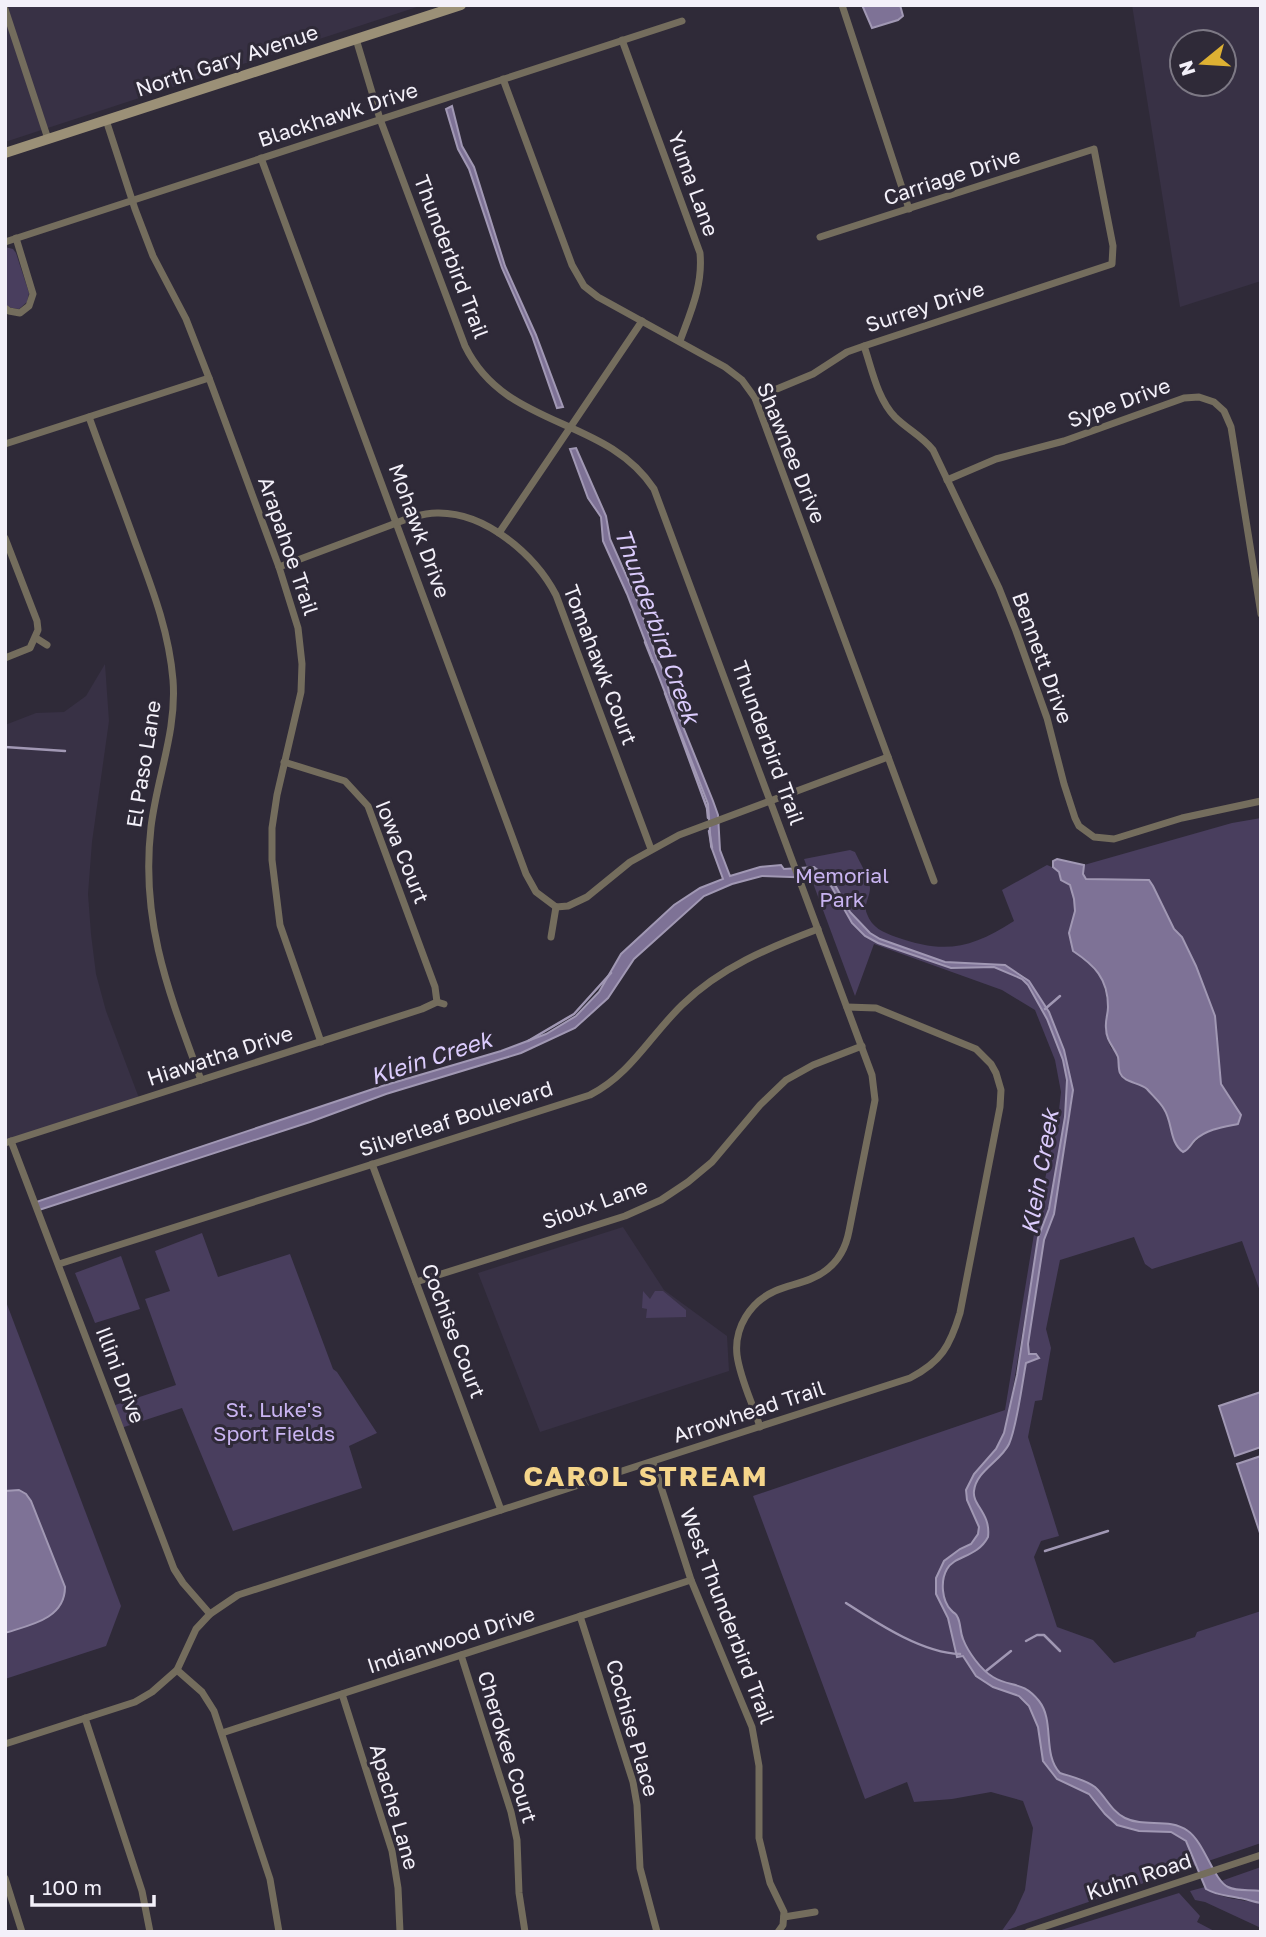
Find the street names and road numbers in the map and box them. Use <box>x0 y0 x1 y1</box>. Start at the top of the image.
street label: North Gary Avenue <box>132 18 321 102</box>
street label: Blackhawk Drive <box>254 76 421 152</box>
street label: Yuma Lane <box>663 128 725 240</box>
street label: Carriage Drive <box>880 142 1023 210</box>
street label: Thunderbird Trail <box>409 171 495 342</box>
street label: Surrey Drive <box>862 275 987 337</box>
street label: Sype Drive <box>1064 371 1174 433</box>
street label: Shawnee Drive <box>752 378 832 527</box>
street label: Mohawk Drive <box>384 460 456 602</box>
street label: Arapahoe Trail <box>253 473 325 618</box>
street label: Tomahawk Court <box>558 581 643 748</box>
street label: Bennett Drive <box>1007 588 1079 727</box>
street label: Thunderbird Trail <box>727 657 811 828</box>
street label: El Paso Lane <box>120 698 166 829</box>
street label: Iowa Court <box>370 796 435 907</box>
street label: Hiawatha Drive <box>143 1019 296 1091</box>
street label: Silverleaf Boulevard <box>356 1074 556 1162</box>
street label: Sioux Lane <box>538 1172 651 1234</box>
street label: Cochise Court <box>416 1260 492 1402</box>
street label: Illini Drive <box>91 1323 151 1427</box>
street label: Arrowhead Trail <box>669 1374 828 1448</box>
street label: West Thunderbird Trail <box>675 1504 781 1727</box>
street label: Indianwood Drive <box>364 1600 538 1678</box>
street label: Cochise Place <box>601 1656 665 1799</box>
street label: Cherokee Court <box>472 1668 543 1826</box>
street label: Apache Lane <box>365 1741 425 1873</box>
street label: Kuhn Road <box>1083 1847 1195 1905</box>

